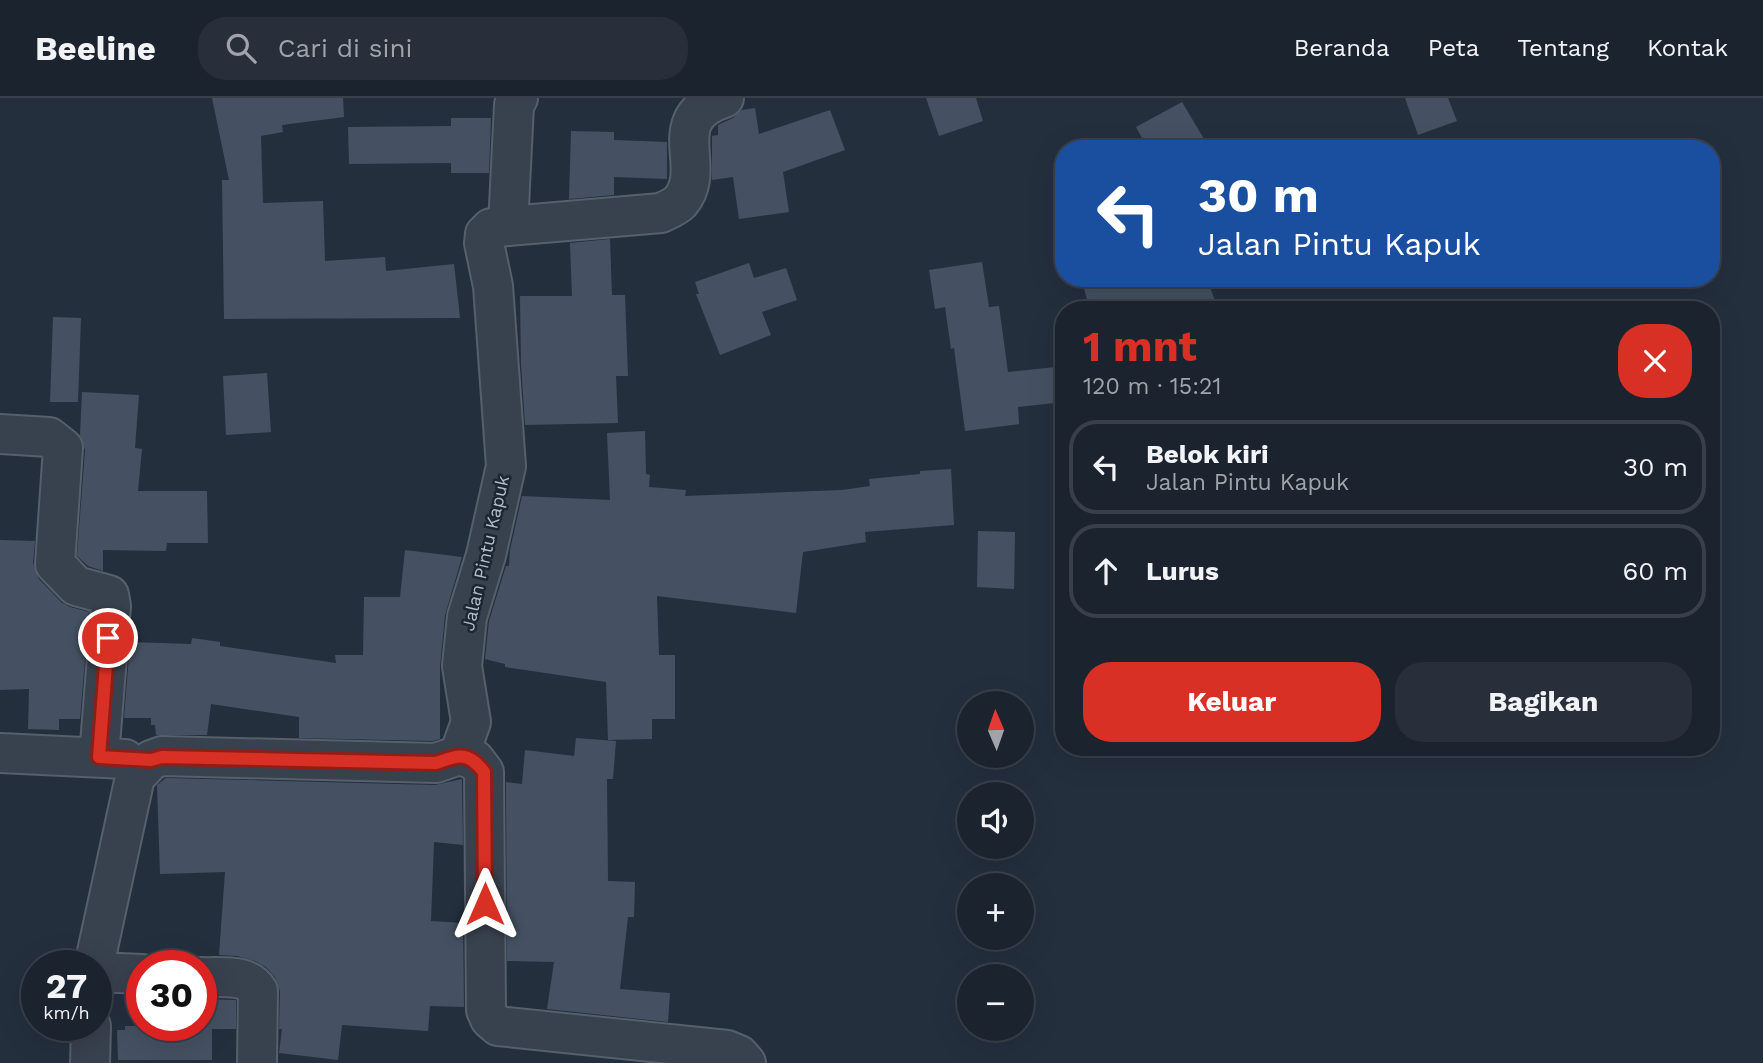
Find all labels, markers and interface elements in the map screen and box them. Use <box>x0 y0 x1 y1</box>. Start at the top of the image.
search box <box>198 17 688 80</box>
text: Beeline <box>35 29 156 68</box>
icon: search <box>222 29 260 67</box>
text: Cari di sini <box>278 33 412 63</box>
text: Beranda <box>1294 34 1390 62</box>
text: Peta <box>1428 34 1479 62</box>
text: Tentang <box>1517 34 1609 62</box>
text: Kontak <box>1647 34 1728 62</box>
text: 30 m <box>1198 166 1319 224</box>
icon: left <box>1083 168 1174 259</box>
text: Jalan Pintu Kapuk <box>1198 225 1481 263</box>
text: 1 mnt <box>1083 322 1197 371</box>
button: close <box>1618 324 1692 398</box>
text: 120 m · 15:21 <box>1083 373 1221 400</box>
text: Belok kiri <box>1146 439 1269 469</box>
icon: left <box>1087 448 1125 486</box>
text: 30 m <box>1623 452 1688 482</box>
text: Jalan Pintu Kapuk <box>1146 469 1349 496</box>
street label: Jalan Pintu Kapuk <box>457 473 513 633</box>
icon: ahead <box>1087 552 1125 590</box>
text: Lurus <box>1146 556 1219 586</box>
text: 60 m <box>1622 556 1688 586</box>
pin <box>78 608 138 668</box>
icon: arrive <box>89 619 127 657</box>
button: Keluar <box>1083 662 1381 742</box>
button: Bagikan <box>1395 662 1692 742</box>
north arrow <box>957 691 1034 768</box>
map controls <box>957 691 1034 1041</box>
button: sound <box>957 782 1034 859</box>
position arrow <box>448 867 522 941</box>
button: + <box>957 873 1034 950</box>
speed limit sign: 30 <box>126 950 217 1041</box>
button: − <box>957 964 1034 1041</box>
text: 27 <box>46 965 87 1007</box>
text: km/h <box>43 1002 90 1023</box>

